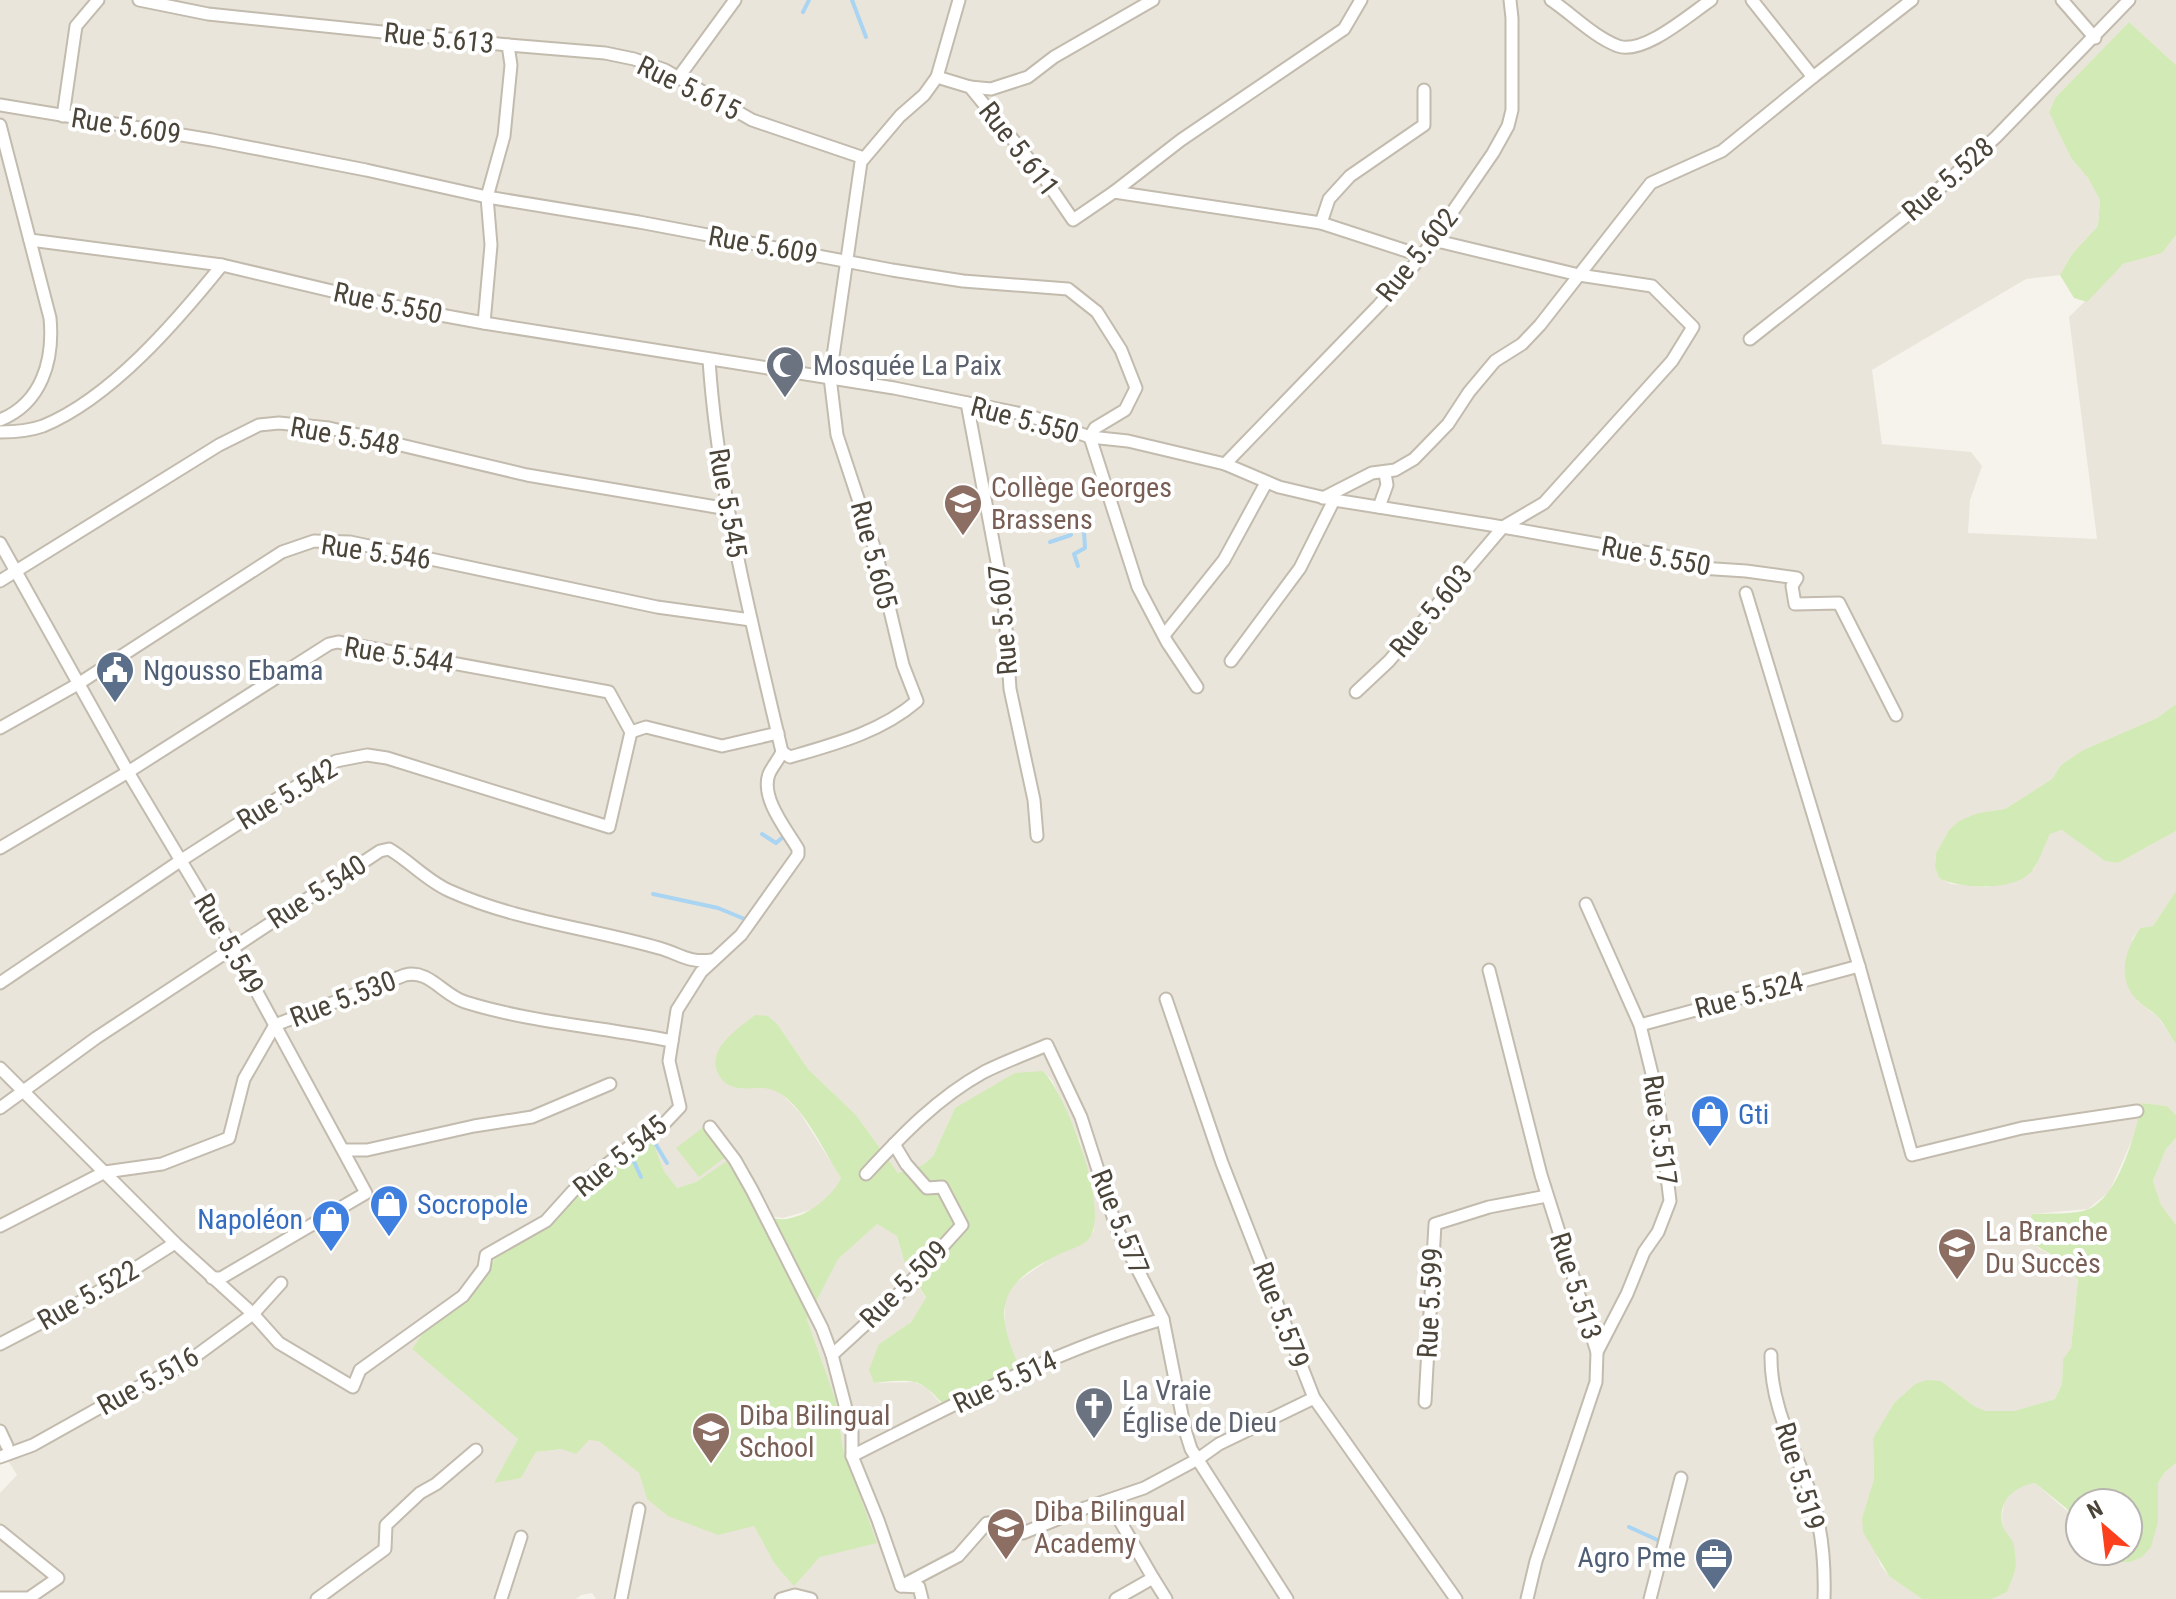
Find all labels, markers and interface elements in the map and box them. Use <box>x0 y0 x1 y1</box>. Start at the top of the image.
street label: Rue 5.613 <box>382 16 496 60</box>
street label: Rue 5.615 <box>632 49 746 127</box>
street label: Rue 5.611 <box>972 95 1066 203</box>
street label: Rue 5.609 <box>69 101 183 151</box>
street label: Rue 5.528 <box>1895 130 2001 228</box>
street label: Rue 5.602 <box>1369 202 1465 308</box>
street label: Rue 5.609 <box>706 219 820 271</box>
street label: Rue 5.550 <box>330 275 446 331</box>
mosque icon: Mosquée La Paix <box>764 344 806 399</box>
place label: Mosquée La Paix <box>813 349 1002 382</box>
street label: Rue 5.550 <box>967 390 1083 450</box>
street label: Rue 5.548 <box>288 410 402 462</box>
street label: Rue 5.545 <box>702 446 754 560</box>
place label: Collège Georges Brassens <box>991 471 1172 536</box>
school or university icon: Collège Georges Brassens <box>942 482 984 537</box>
street label: Rue 5.605 <box>844 497 904 613</box>
street label: Rue 5.546 <box>319 528 433 576</box>
street label: Rue 5.550 <box>1599 529 1713 583</box>
street label: Rue 5.603 <box>1383 558 1479 664</box>
street label: Rue 5.607 <box>982 563 1024 677</box>
street label: Rue 5.544 <box>342 630 456 680</box>
public building icon: Ngousso Ebama <box>94 649 136 704</box>
place label: Ngousso Ebama <box>143 654 323 687</box>
street label: Rue 5.542 <box>231 751 343 837</box>
street label: Rue 5.540 <box>262 848 372 936</box>
street label: Rue 5.549 <box>187 888 271 1000</box>
street label: Rue 5.530 <box>285 964 401 1034</box>
street label: Rue 5.524 <box>1691 965 1807 1025</box>
street label: Rue 5.517 <box>1636 1073 1684 1187</box>
shop icon: Gti <box>1689 1093 1731 1148</box>
place label: Gti <box>1738 1098 1769 1131</box>
street label: Rue 5.545 <box>567 1108 673 1204</box>
street label: Rue 5.577 <box>1084 1165 1156 1279</box>
shop icon: Socropole <box>368 1183 410 1238</box>
place label: Socropole <box>417 1188 528 1221</box>
shop icon: Napoléon <box>310 1198 352 1253</box>
place label: Napoléon <box>197 1203 303 1236</box>
place label: La Branche Du Succès <box>1985 1215 2108 1280</box>
school or university icon: La Branche Du Succès <box>1936 1226 1978 1281</box>
street label: Rue 5.513 <box>1543 1228 1609 1344</box>
street label: Rue 5.509 <box>853 1233 955 1335</box>
street label: Rue 5.599 <box>1411 1247 1449 1359</box>
street label: Rue 5.522 <box>32 1253 144 1337</box>
street label: Rue 5.579 <box>1246 1257 1316 1373</box>
street label: Rue 5.516 <box>92 1340 204 1422</box>
street label: Rue 5.514 <box>948 1344 1062 1420</box>
place label: La Vraie Église de Dieu <box>1122 1374 1277 1439</box>
church icon: La Vraie Église de Dieu <box>1073 1385 1115 1440</box>
place label: Diba Bilingual School <box>739 1399 890 1464</box>
school or university icon: Diba Bilingual School <box>690 1410 732 1465</box>
street label: Rue 5.519 <box>1768 1418 1832 1534</box>
north arrow <box>2064 1487 2144 1567</box>
place label: Diba Bilingual Academy <box>1034 1495 1185 1560</box>
text: N <box>2083 1496 2107 1524</box>
school or university icon: Diba Bilingual Academy <box>985 1506 1027 1561</box>
office icon: Agro Pme <box>1693 1536 1735 1591</box>
place label: Agro Pme <box>1578 1541 1686 1574</box>

